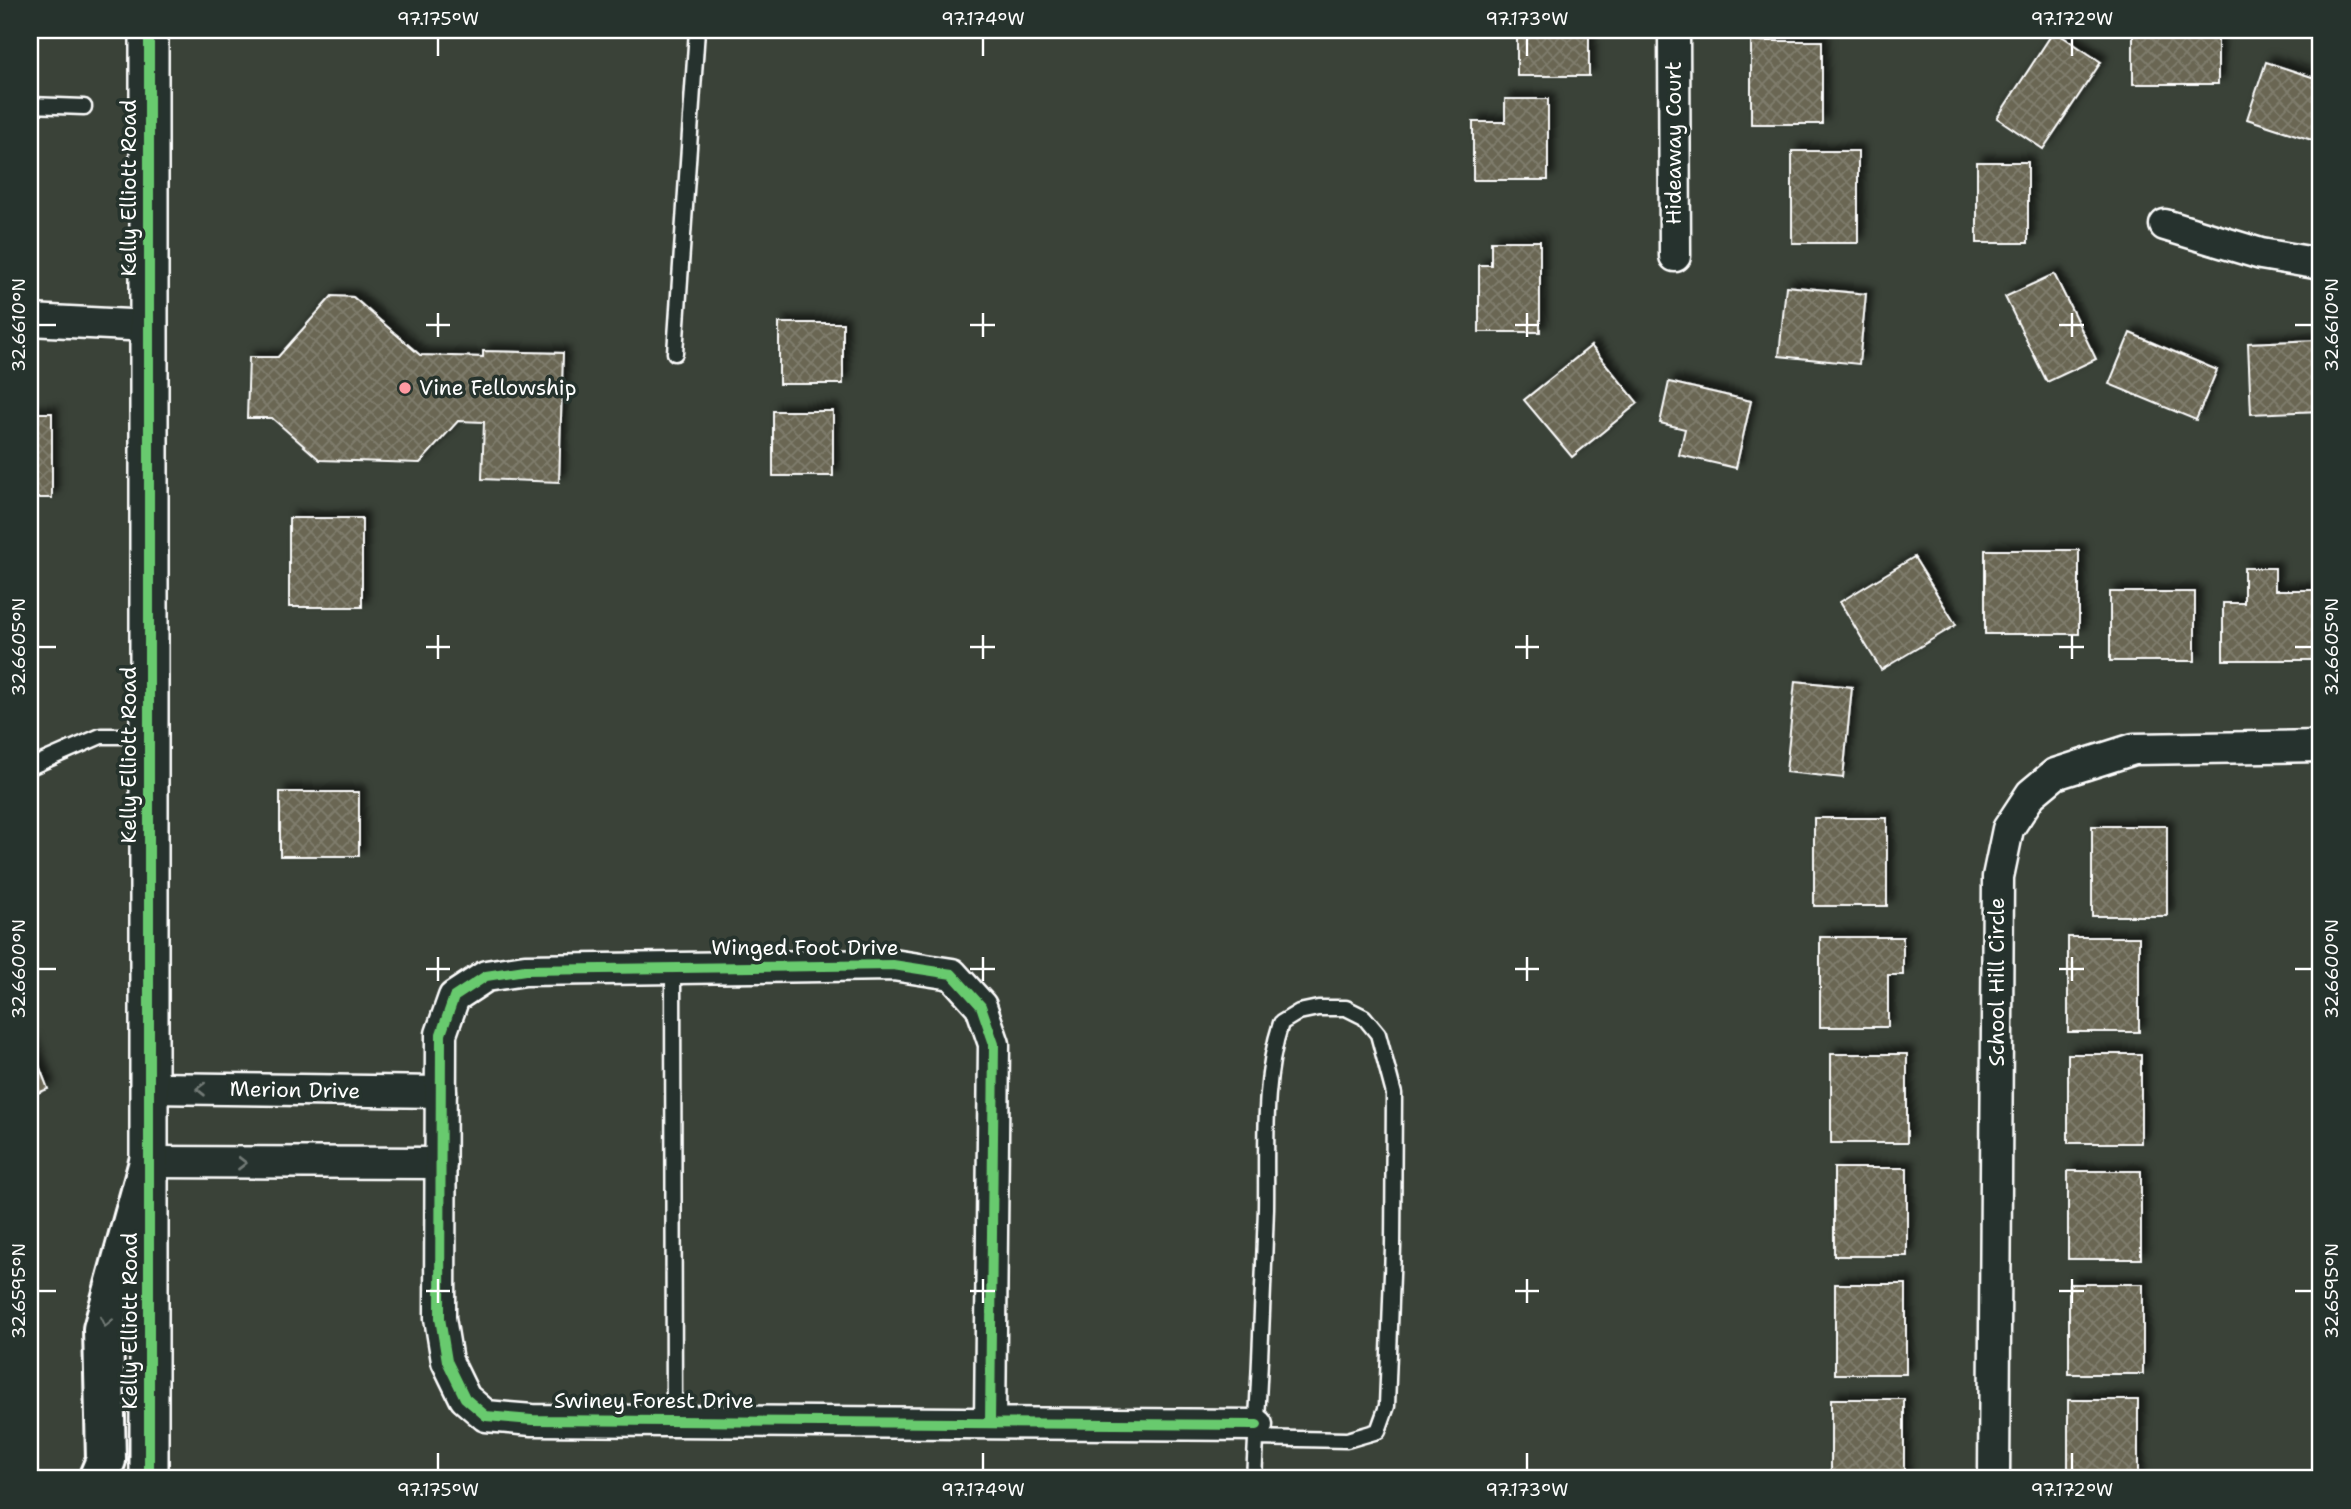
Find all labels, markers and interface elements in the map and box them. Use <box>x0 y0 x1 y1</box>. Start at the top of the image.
text: 97.175°W <box>397 7 479 31</box>
text: 97.174°W <box>941 7 1025 31</box>
text: 97.173°W <box>1486 7 1568 31</box>
text: 97.172°W <box>2031 7 2113 31</box>
street label: Hideaway Court <box>1660 61 1688 225</box>
street label: Kelly Elliott Road <box>115 99 143 277</box>
text: 32.6610°N <box>7 278 31 372</box>
text: 32.6610°N <box>2320 278 2344 372</box>
place label: Vine Fellowship <box>419 374 577 402</box>
marker: Vine Fellowship <box>397 380 413 396</box>
text: 32.6605°N <box>7 598 31 696</box>
text: 32.6605°N <box>2320 598 2344 696</box>
street label: Kelly Elliott Road <box>115 666 143 844</box>
street label: School Hill Circle <box>1983 897 2011 1067</box>
text: 32.6600°N <box>7 919 31 1019</box>
text: 32.6600°N <box>2320 919 2344 1019</box>
street label: Winged Foot Drive <box>711 934 899 962</box>
street label: Merion Drive <box>229 1075 361 1105</box>
one-way arrow <box>196 1081 207 1096</box>
one-way arrow <box>237 1155 248 1171</box>
street label: Kelly Elliott Road <box>116 1232 144 1410</box>
text: 32.6595°N <box>7 1243 31 1339</box>
text: 32.6595°N <box>2320 1243 2344 1339</box>
one-way arrow <box>99 1316 114 1328</box>
street label: Swiney Forest Drive <box>554 1387 754 1415</box>
text: 97.175°W <box>397 1478 479 1502</box>
text: 97.174°W <box>941 1478 1025 1502</box>
text: 97.173°W <box>1486 1478 1568 1502</box>
text: 97.172°W <box>2031 1478 2113 1502</box>

